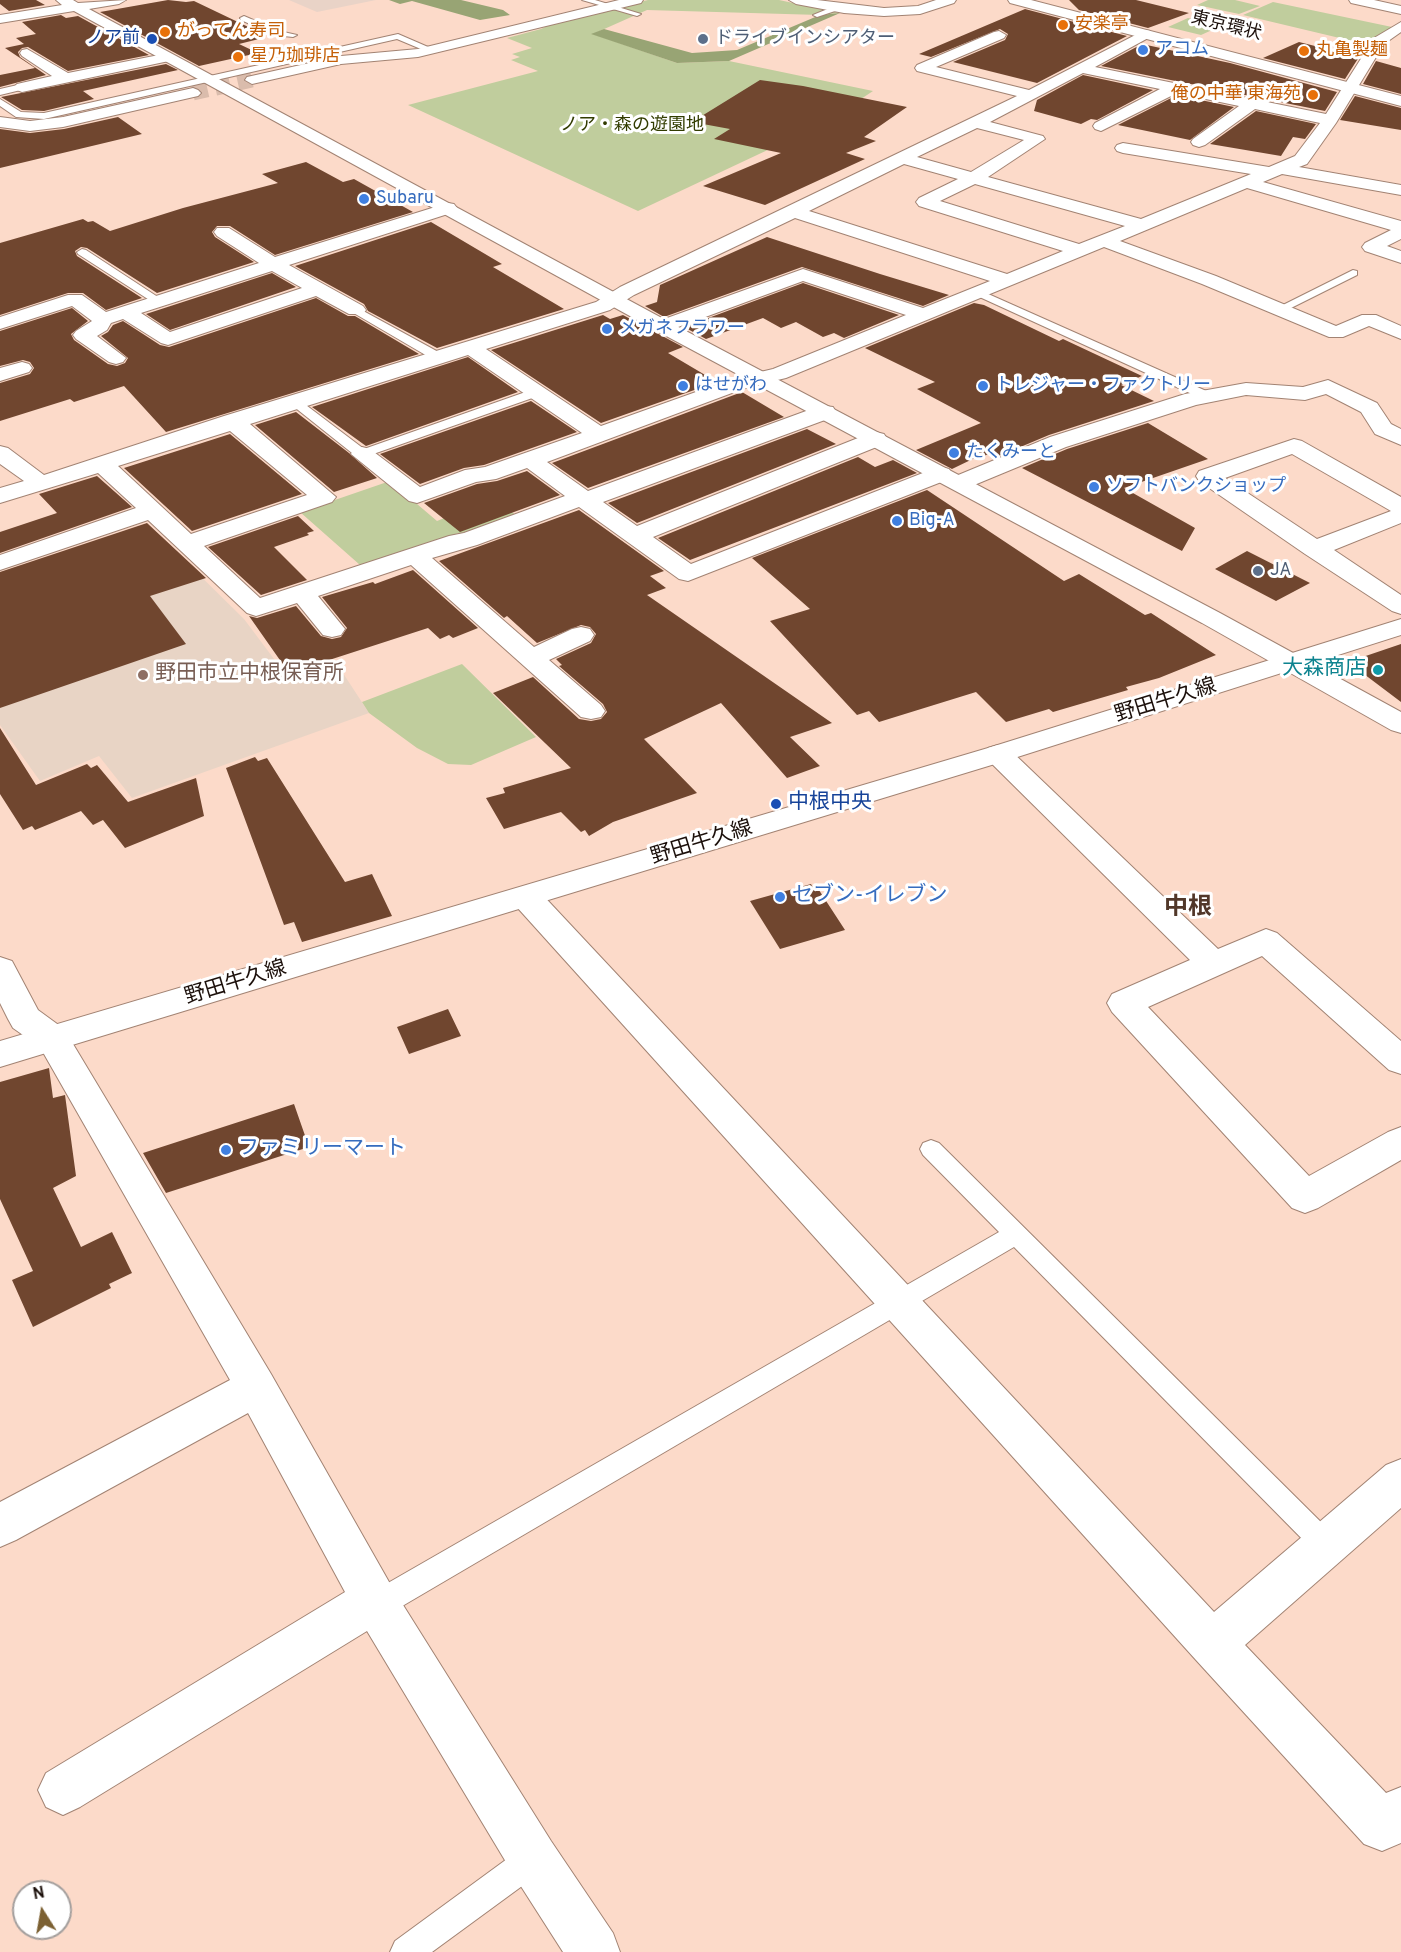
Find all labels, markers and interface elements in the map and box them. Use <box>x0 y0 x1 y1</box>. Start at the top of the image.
street label: 東京環状 <box>1188 8 1264 46</box>
place label: 安楽亭 <box>1075 14 1129 36</box>
marker: 安楽亭 <box>1056 18 1070 32</box>
place label: がってん寿司 <box>177 21 285 43</box>
marker: がってん寿司 <box>158 25 172 39</box>
place label: ノア前 <box>86 28 140 50</box>
place label: ドライブインシアター <box>715 28 895 50</box>
marker: ノア前 <box>145 32 159 46</box>
marker: ドライブインシアター <box>696 32 710 46</box>
place label: アコム <box>1155 39 1209 61</box>
place label: 丸亀製麺 <box>1316 40 1388 62</box>
marker: アコム <box>1136 43 1150 57</box>
marker: 丸亀製麺 <box>1297 44 1311 58</box>
place label: 星乃珈琲店 <box>250 46 340 68</box>
marker: 星乃珈琲店 <box>231 50 245 64</box>
place label: 俺の中華 東海苑 <box>1171 84 1301 106</box>
marker: 俺の中華 東海苑 <box>1306 88 1320 102</box>
park label: ノア・森の遊園地 <box>560 115 704 137</box>
place label: Subaru <box>376 188 434 210</box>
marker: Subaru <box>357 192 371 206</box>
place label: メガネフラワー <box>619 318 745 340</box>
marker: メガネフラワー <box>600 322 614 336</box>
place label: はせがわ <box>695 375 767 397</box>
place label: トレジャー・ファクトリー <box>995 375 1211 397</box>
marker: はせがわ <box>676 379 690 393</box>
marker: トレジャー・ファクトリー <box>976 379 990 393</box>
place label: たくみーと <box>966 442 1056 464</box>
marker: たくみーと <box>947 446 961 460</box>
place label: ソフトバンクショップ <box>1106 476 1286 498</box>
marker: ソフトバンクショップ <box>1087 480 1101 494</box>
place label: Big-A <box>909 510 955 532</box>
marker: Big-A <box>890 514 904 528</box>
place label: JA <box>1270 560 1291 582</box>
marker: JA <box>1251 564 1265 578</box>
place label: 大森商店 <box>1282 657 1366 683</box>
place label: 野田市立中根保育所 <box>155 662 344 688</box>
marker: 大森商店 <box>1371 663 1385 677</box>
marker: 野田市立中根保育所 <box>136 668 150 682</box>
street label: 野田牛久線 <box>1112 675 1220 729</box>
place label: 中根中央 <box>788 791 872 817</box>
marker: 中根中央 <box>769 797 783 811</box>
street label: 野田牛久線 <box>648 817 756 871</box>
place label: セブン-イレブン <box>792 884 947 910</box>
marker: セブン-イレブン <box>773 890 787 904</box>
district label: 中根 <box>1164 895 1212 923</box>
street label: 野田牛久線 <box>182 957 290 1011</box>
place label: ファミリーマート <box>238 1137 406 1163</box>
marker: ファミリーマート <box>219 1143 233 1157</box>
north arrow <box>12 1880 72 1940</box>
text: N <box>31 1883 46 1905</box>

